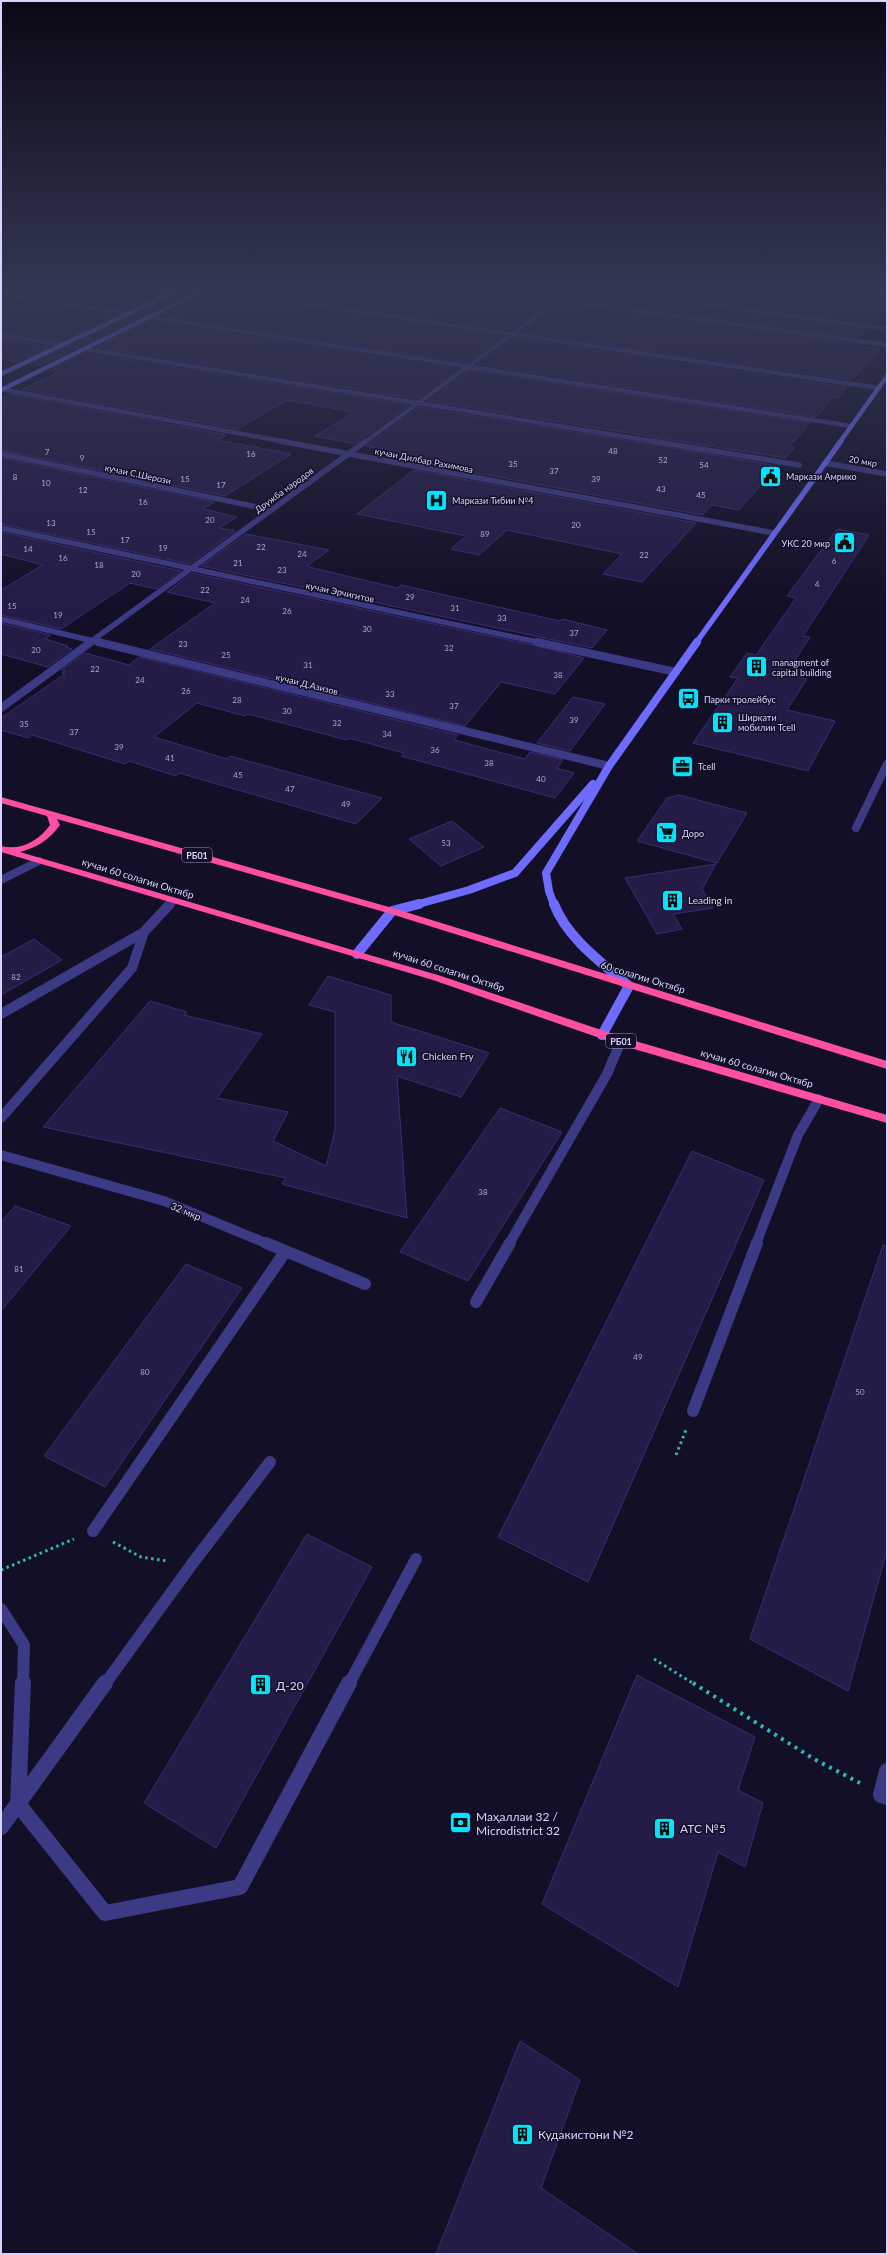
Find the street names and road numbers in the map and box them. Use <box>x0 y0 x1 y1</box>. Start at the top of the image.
street label: кучаи Дилбар Рахимова <box>374 445 474 475</box>
street label: 20 мкр <box>848 453 878 469</box>
street label: кучаи С.Шерози <box>104 462 172 486</box>
street label: Дружба народов <box>252 465 316 515</box>
street label: кучаи Эрчигитов <box>305 579 376 605</box>
street label: кучаи Д.Азизов <box>275 671 340 697</box>
road number: РБ01 <box>182 848 212 862</box>
street label: кучаи 60 солагии Октябр <box>81 855 196 901</box>
street label: кучаи 60 солагии Октябр <box>392 946 507 994</box>
street label: 60 солагии Октябр <box>599 958 687 996</box>
road number: РБ01 <box>606 1034 636 1048</box>
street label: кучаи 60 солагии Октябр <box>699 1046 815 1090</box>
street label: 32 мкр <box>169 1199 203 1223</box>

